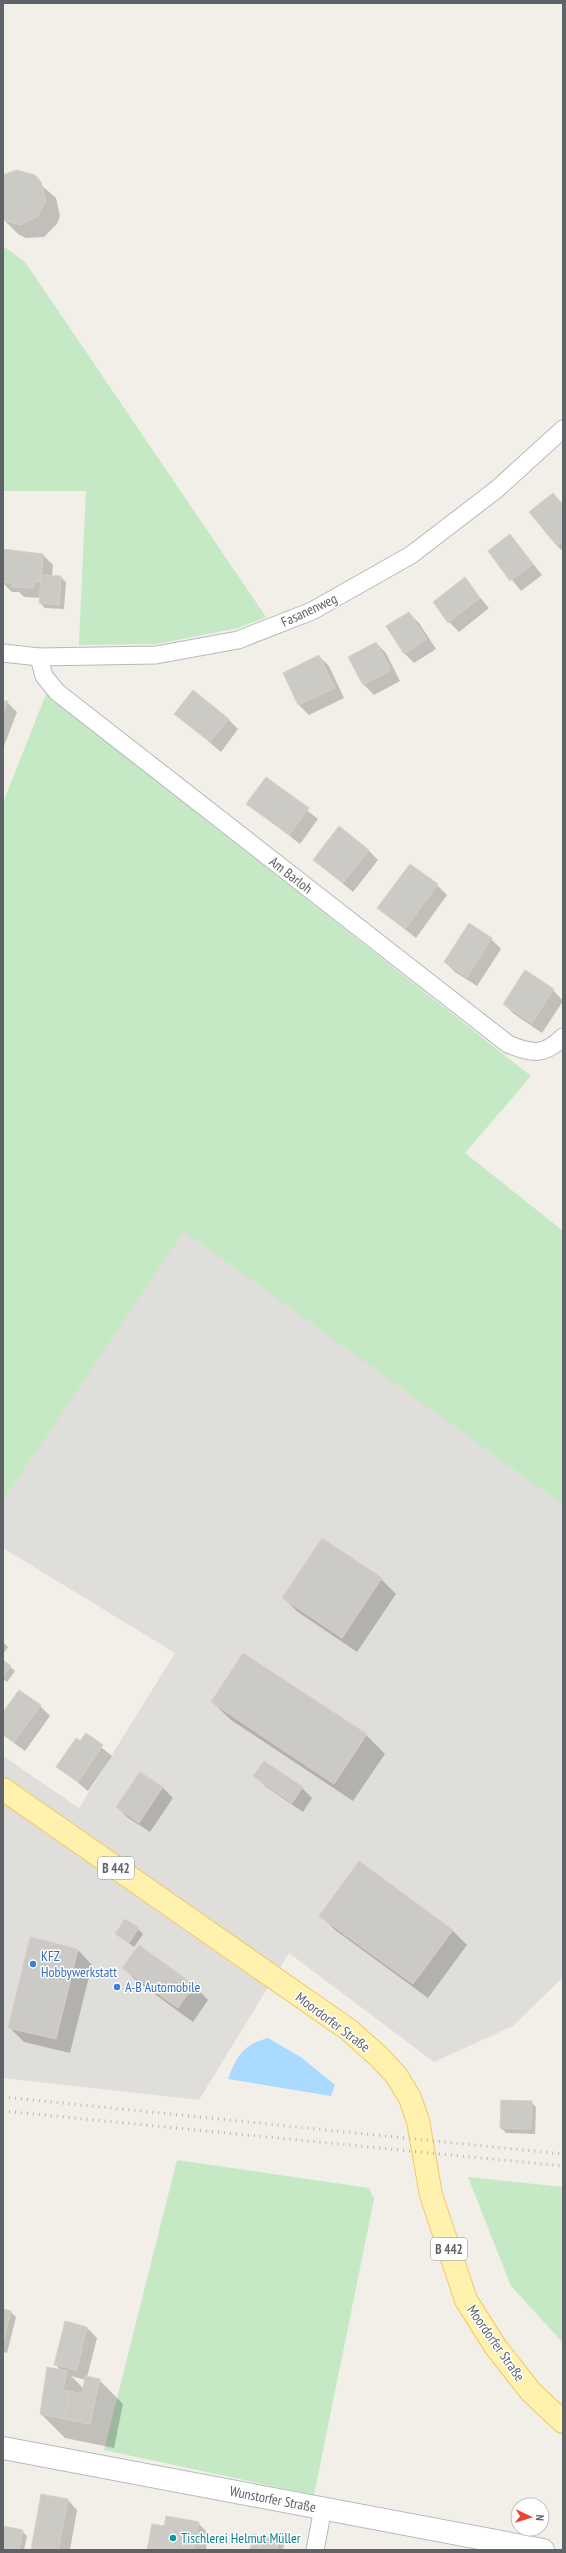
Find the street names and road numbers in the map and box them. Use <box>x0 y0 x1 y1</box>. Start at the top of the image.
street label: Fasanenweg <box>278 589 340 631</box>
street label: Am Barloh <box>266 852 316 898</box>
road number: B 442 <box>98 1857 134 1879</box>
street label: Moordorfer Straße <box>292 1988 374 2056</box>
road number: B 442 <box>431 2238 467 2260</box>
street label: Moordorfer Straße <box>463 2301 529 2385</box>
street label: Wunstorfer Straße <box>228 2482 318 2516</box>

